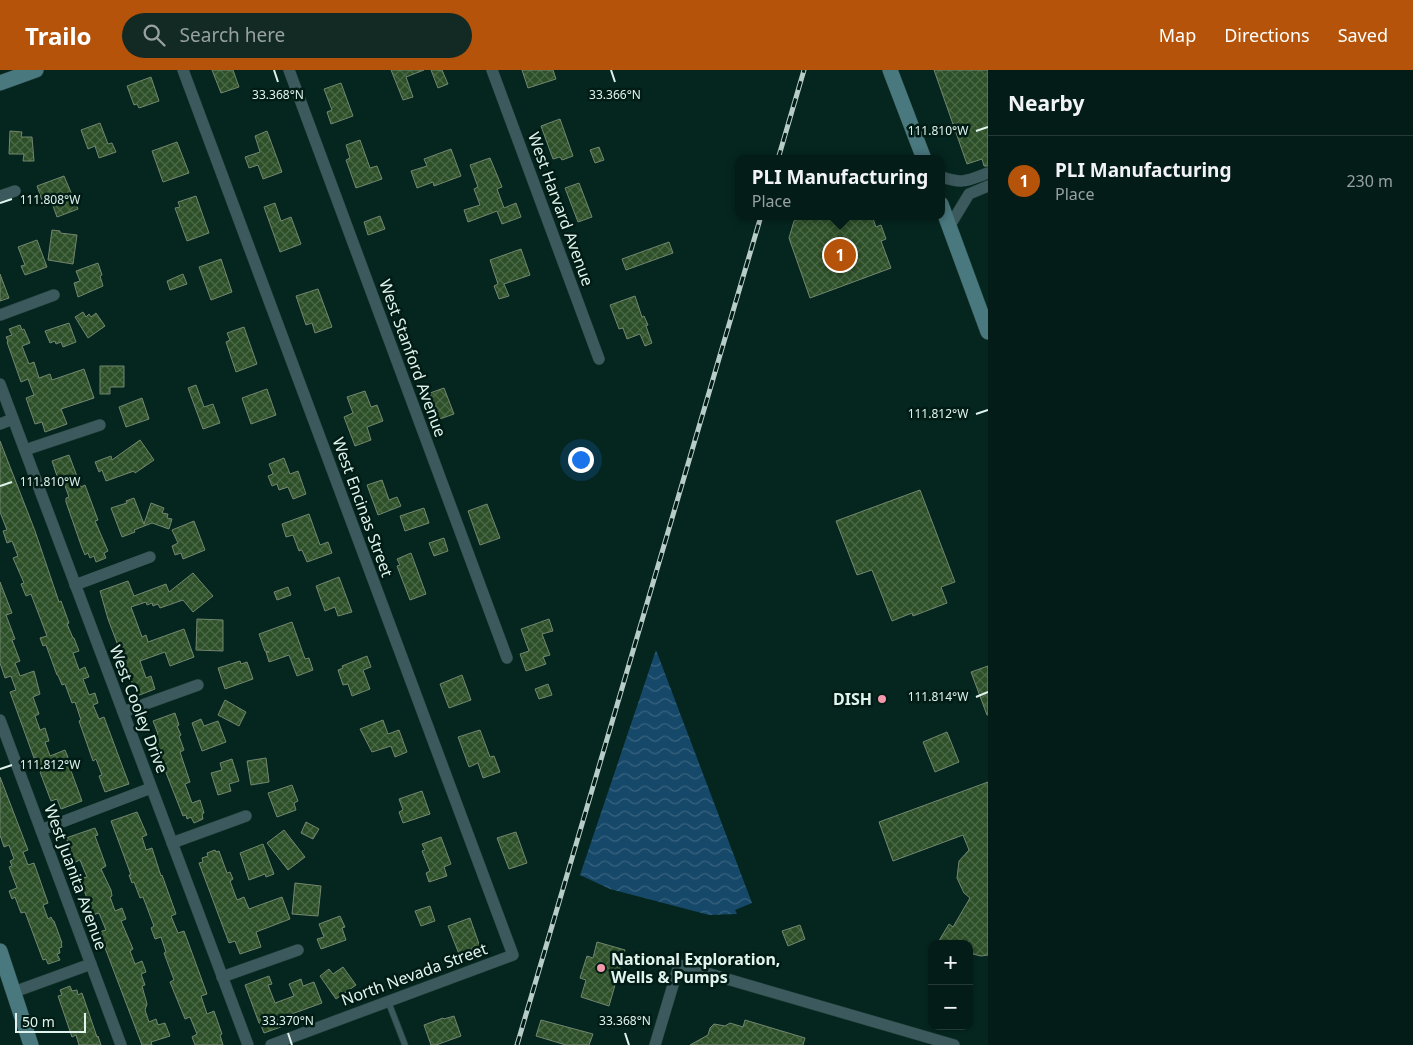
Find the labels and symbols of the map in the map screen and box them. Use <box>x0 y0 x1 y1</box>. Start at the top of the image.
text: 33.368°N <box>252 86 304 103</box>
text: 33.366°N <box>589 86 641 103</box>
text: 111.810°W <box>908 122 968 139</box>
street label: West Harvard Avenue <box>523 129 599 289</box>
text: 111.808°W <box>20 191 80 208</box>
pin: 1 <box>824 236 856 274</box>
street label: West Stanford Avenue <box>374 276 452 440</box>
text: 111.812°W <box>908 405 968 422</box>
street label: West Encinas Street <box>328 434 399 580</box>
your location <box>568 447 594 473</box>
text: 111.810°W <box>20 473 80 490</box>
street label: West Cooley Drive <box>104 642 174 776</box>
place label: DISH <box>833 688 872 710</box>
text: 111.814°W <box>908 688 968 705</box>
marker: DISH <box>876 693 888 705</box>
text: 111.812°W <box>20 756 80 773</box>
street label: West Juanita Avenue <box>39 801 113 953</box>
street label: North Nevada Street <box>338 937 490 1011</box>
place label: National Exploration, Wells & Pumps <box>611 948 780 988</box>
marker: National Exploration, Wells & Pumps <box>595 962 607 974</box>
scale bar <box>15 1010 86 1033</box>
text: 33.370°N <box>262 1012 314 1029</box>
text: 33.368°N <box>599 1012 651 1029</box>

